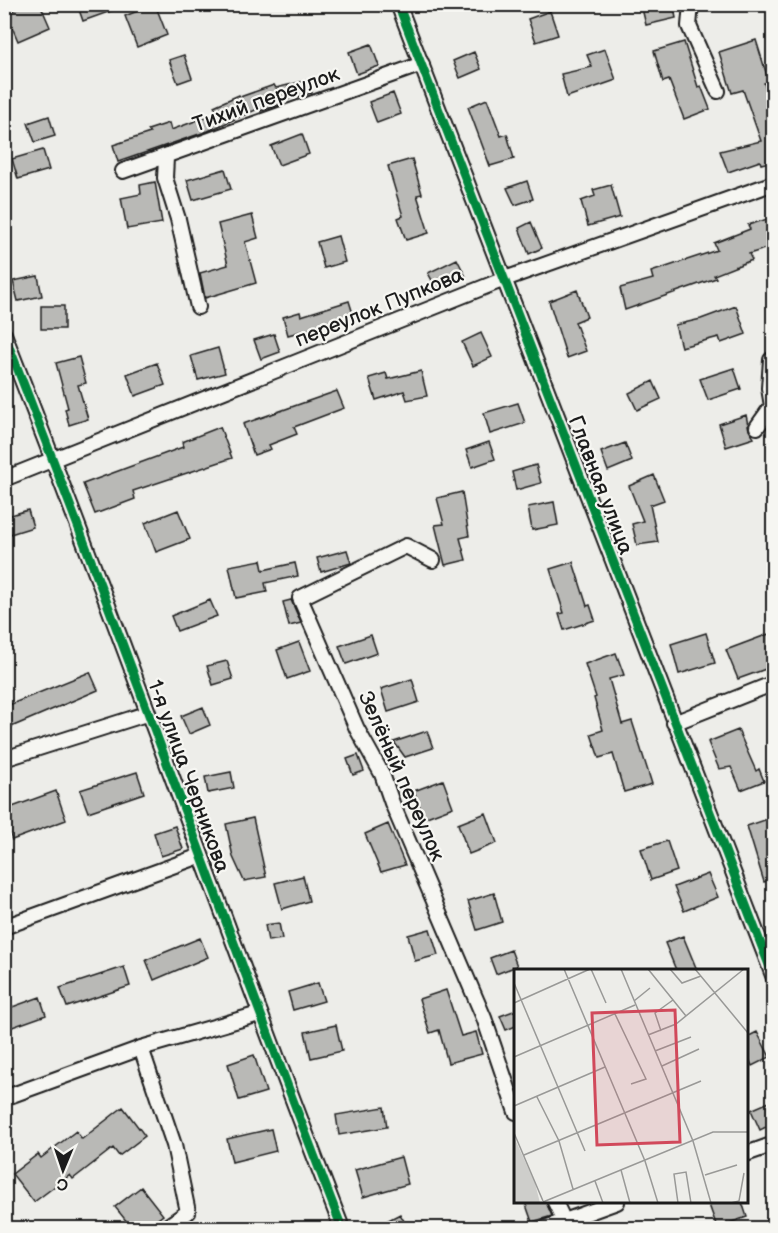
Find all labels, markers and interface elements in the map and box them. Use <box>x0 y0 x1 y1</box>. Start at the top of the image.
street label: Тихий переулок <box>190 61 343 138</box>
street label: переулок Пупкова <box>291 262 468 353</box>
street label: Главная улица <box>563 412 639 559</box>
street label: 1-я улица Черникова <box>142 676 235 876</box>
street label: Зелёный переулок <box>353 687 450 865</box>
inset map <box>514 969 748 1203</box>
north arrow <box>33 1140 93 1200</box>
text: С <box>57 1174 68 1193</box>

